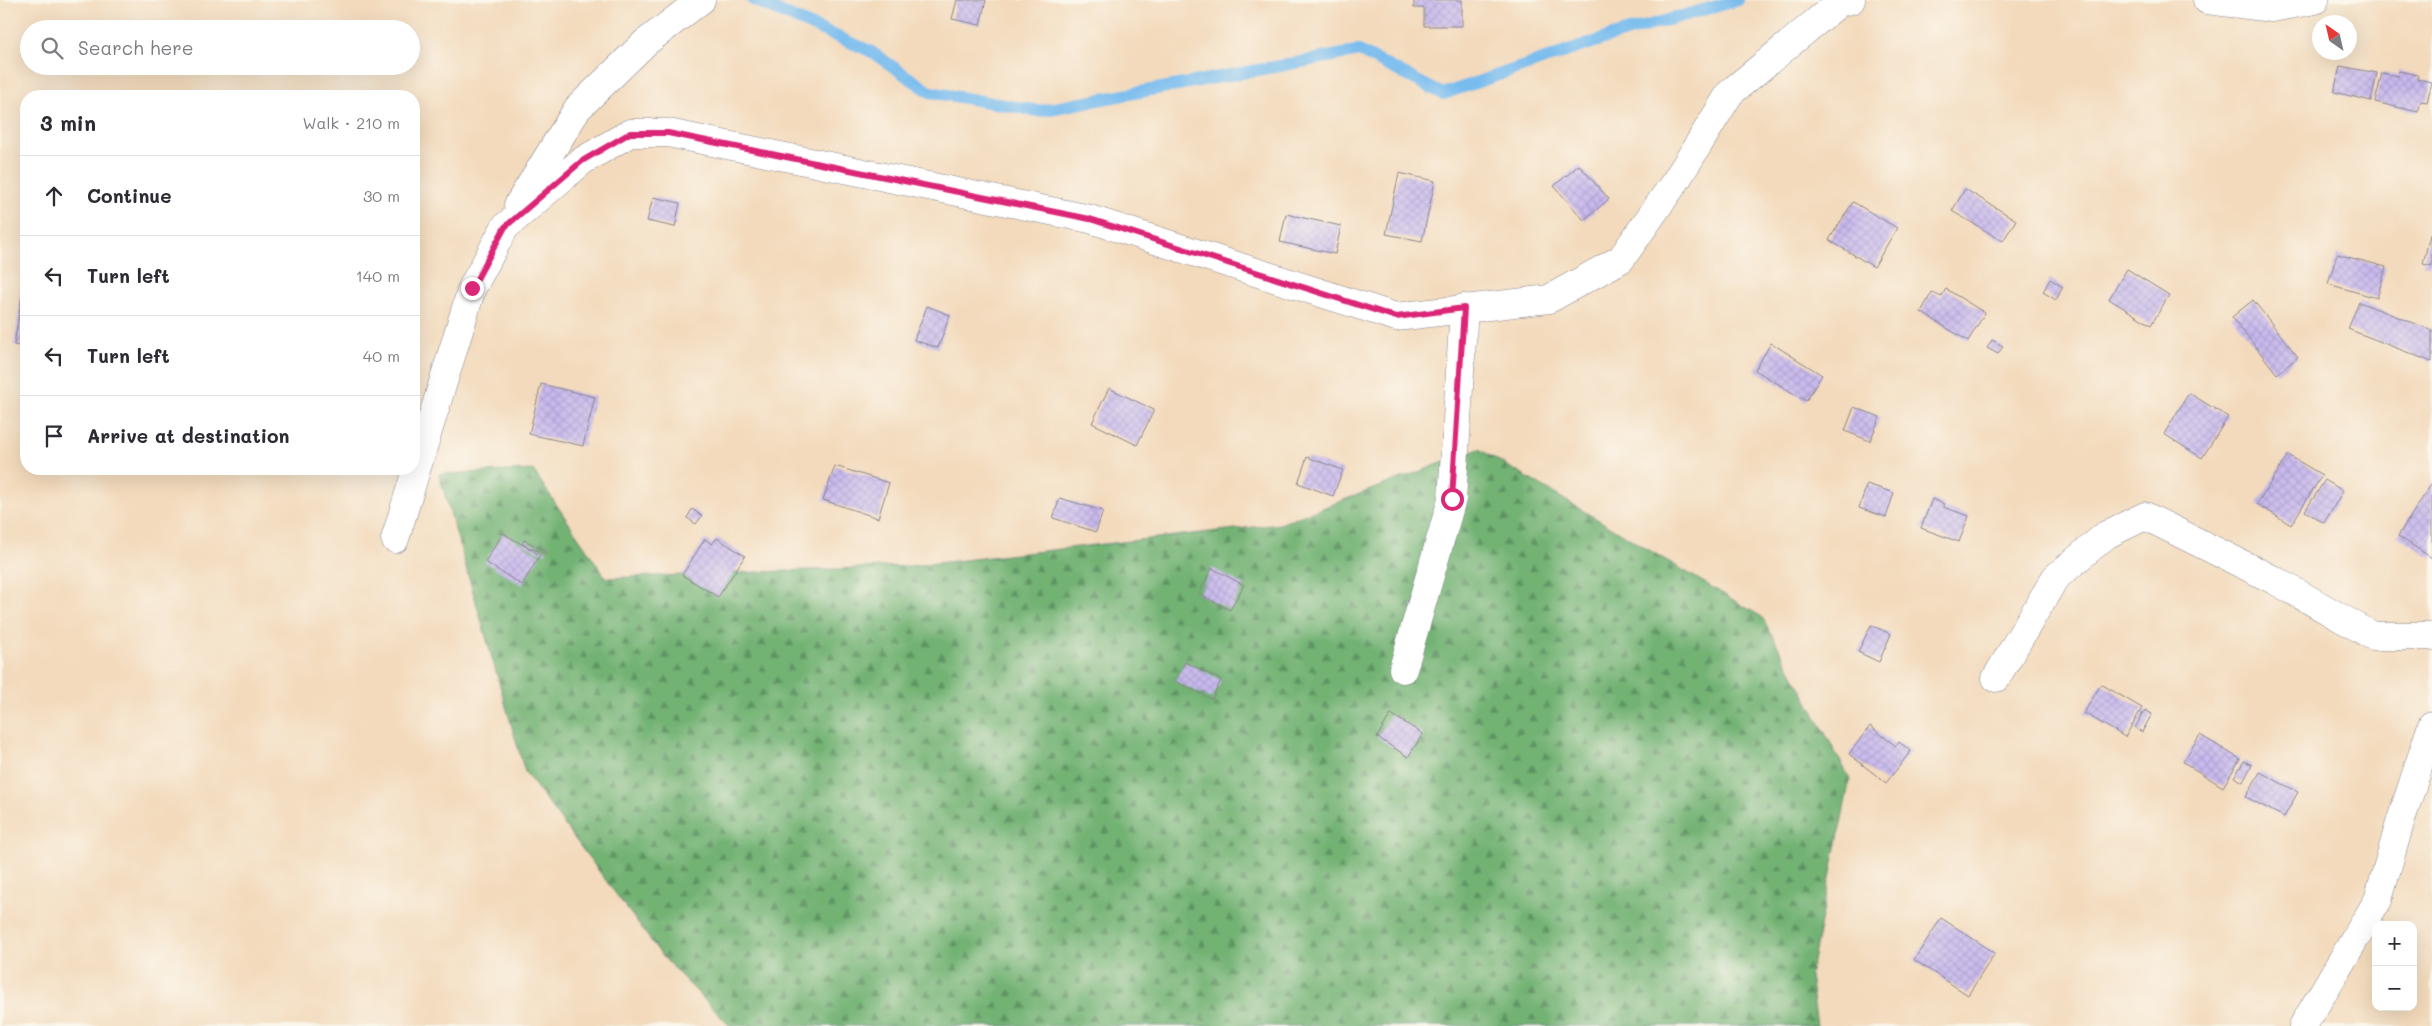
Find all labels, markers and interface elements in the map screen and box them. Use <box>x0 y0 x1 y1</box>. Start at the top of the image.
north arrow <box>2312 15 2357 60</box>
search box <box>20 20 420 75</box>
icon: search <box>38 34 66 62</box>
text: Search here <box>78 35 194 60</box>
text: 3 min <box>40 109 96 136</box>
text: Walk · 210 m <box>302 112 400 133</box>
icon: ahead <box>40 182 68 210</box>
text: Continue <box>87 183 172 208</box>
text: 30 m <box>363 185 400 206</box>
icon: left <box>40 262 68 290</box>
text: Turn left <box>87 263 170 288</box>
text: 140 m <box>356 265 400 286</box>
route end <box>461 277 484 300</box>
icon: left <box>40 342 68 370</box>
text: Turn left <box>87 343 170 368</box>
text: 40 m <box>363 345 400 366</box>
icon: arrive <box>40 422 68 450</box>
text: Arrive at destination <box>87 423 290 448</box>
route start <box>1441 488 1464 511</box>
map controls <box>2372 921 2417 1011</box>
button: + <box>2372 921 2417 966</box>
button: − <box>2372 966 2417 1011</box>

